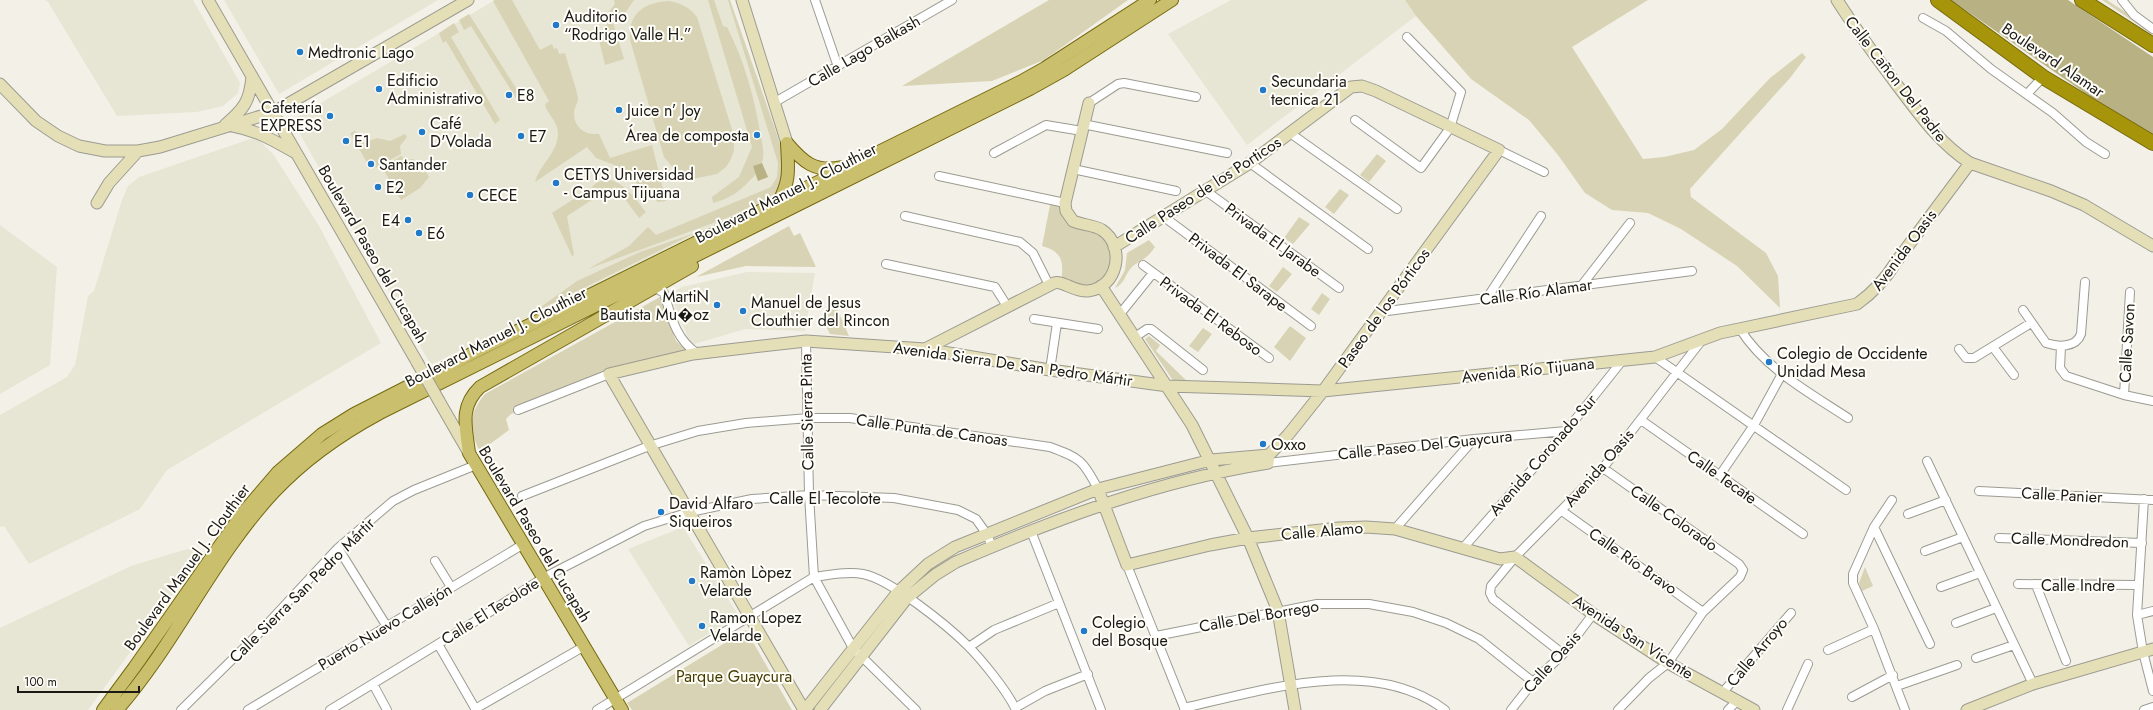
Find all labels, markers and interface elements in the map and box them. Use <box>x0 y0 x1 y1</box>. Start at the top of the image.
place label: Auditorio “Rodrigo Valle H.” <box>564 5 692 46</box>
street label: Calle Lago Balkash <box>803 9 925 93</box>
street label: Calle Cañon Del Padre <box>1839 11 1953 147</box>
street label: Boulevard Alamar <box>1997 17 2109 103</box>
marker: Auditorio “Rodrigo Valle H.” <box>551 20 561 30</box>
place label: Medtronic Lago <box>308 41 414 64</box>
marker: Medtronic Lago <box>295 47 305 57</box>
place label: Edificio Administrativo <box>387 69 483 110</box>
place label: Secundaria tecnica 21 <box>1271 70 1347 111</box>
marker: Edificio Administrativo <box>374 84 384 94</box>
place label: E8 <box>517 84 535 107</box>
marker: Secundaria tecnica 21 <box>1258 85 1268 95</box>
marker: E8 <box>504 90 514 100</box>
place label: Cafetería EXPRESS <box>260 96 322 137</box>
place label: Juice n’ Joy <box>625 99 702 122</box>
marker: Juice n’ Joy <box>614 105 624 115</box>
marker: Cafetería EXPRESS <box>325 111 335 121</box>
place label: Café D'Volada <box>430 112 492 153</box>
place label: Área de composta <box>626 124 749 147</box>
place label: E7 <box>529 125 547 148</box>
marker: Café D'Volada <box>417 127 427 137</box>
place label: E1 <box>354 130 370 153</box>
marker: Área de composta <box>752 130 762 140</box>
marker: E7 <box>516 131 526 141</box>
street label: Calle Paseo de los Porticos <box>1120 131 1286 249</box>
marker: E1 <box>341 136 351 146</box>
street label: Boulevard Manuel J. Clouthier <box>691 137 881 249</box>
place label: Santander <box>379 153 447 176</box>
marker: Santander <box>366 159 376 169</box>
street label: Boulevard Paseo del Cucapah <box>313 161 433 347</box>
place label: CETYS Universidad - Campus Tijuana <box>564 163 694 204</box>
place label: E2 <box>386 176 404 199</box>
marker: CETYS Universidad - Campus Tijuana <box>551 178 561 188</box>
marker: E2 <box>373 182 383 192</box>
place label: CECE <box>478 184 518 207</box>
marker: CECE <box>465 190 475 200</box>
street label: Privada El Jarabe <box>1220 197 1326 283</box>
street label: Avenida Oasis <box>1866 205 1942 295</box>
place label: E4 <box>382 209 400 232</box>
marker: E4 <box>403 215 413 225</box>
place label: E6 <box>427 222 445 245</box>
street label: Privada El Sarape <box>1184 227 1292 317</box>
marker: E6 <box>414 228 424 238</box>
street label: Paseo de los Pórticos <box>1333 243 1435 373</box>
street label: Privada El Reboso <box>1155 271 1267 361</box>
street label: Calle Río Alamar <box>1478 273 1594 311</box>
street label: Boulevard Manuel J. Clouthier <box>401 281 591 393</box>
place label: MartiN Bautista Mu�oz <box>600 285 710 326</box>
place label: Manuel de Jesus Clouthier del Rincon <box>751 291 890 332</box>
marker: MartiN Bautista Mu�oz <box>712 300 722 310</box>
street label: Calle Savon <box>2113 303 2141 383</box>
marker: Manuel de Jesus Clouthier del Rincon <box>738 306 748 316</box>
street label: Avenida Sierra De San Pedro Mártir <box>892 336 1135 392</box>
place label: Colegio de Occidente Unidad Mesa <box>1777 342 1928 383</box>
street label: Avenida Río Tijuana <box>1460 352 1596 388</box>
street label: Calle Sierra Pinta <box>794 354 820 470</box>
marker: Colegio de Occidente Unidad Mesa <box>1764 357 1774 367</box>
street label: Avenida Coronado Sur <box>1484 389 1603 521</box>
street label: Calle Punta de Canoas <box>855 408 1009 452</box>
street label: Calle Paseo Del Guaycura <box>1337 424 1513 466</box>
street label: Avenida Oasis <box>1559 424 1639 512</box>
place label: Oxxo <box>1271 433 1306 456</box>
marker: Oxxo <box>1258 439 1268 449</box>
street label: Boulevard Paseo del Cucapah <box>473 442 597 626</box>
street label: Calle Tecate <box>1682 444 1762 510</box>
street label: Boulevard Manuel J. Clouthier <box>118 478 256 655</box>
street label: Calle Colorado <box>1626 479 1723 557</box>
street label: Calle Panier <box>2021 481 2104 509</box>
street label: Calle El Tecolote <box>769 487 881 510</box>
place label: David Alfaro Siqueiros <box>669 492 753 533</box>
marker: David Alfaro Siqueiros <box>656 507 666 517</box>
street label: Calle Sierra San Pedro Mártir <box>224 512 380 668</box>
street label: Calle Alamo <box>1280 516 1364 546</box>
street label: Calle Río Bravo <box>1584 522 1682 600</box>
street label: Calle Mondredon <box>2011 526 2129 554</box>
place label: Ramòn Lòpez Velarde <box>700 561 792 602</box>
street label: Calle El Tecolote <box>437 572 543 650</box>
street label: Calle Indre <box>2041 574 2115 597</box>
marker: Ramòn Lòpez Velarde <box>687 576 697 586</box>
street label: Puerto Nuevo Callejón <box>314 578 456 676</box>
street label: Avenida San Vicente <box>1568 589 1698 685</box>
street label: Calle Del Borrego <box>1197 594 1321 638</box>
place label: Ramon Lopez Velarde <box>710 606 802 647</box>
place label: Colegio del Bosque <box>1092 611 1168 652</box>
street label: Calle Arroyo <box>1721 612 1793 692</box>
marker: Ramon Lopez Velarde <box>697 621 707 631</box>
marker: Colegio del Bosque <box>1079 626 1089 636</box>
street label: Calle Oasis <box>1518 626 1586 698</box>
park label: Parque Guaycura <box>676 665 792 688</box>
scale bar <box>18 668 139 694</box>
text: 100 m <box>24 673 57 691</box>

